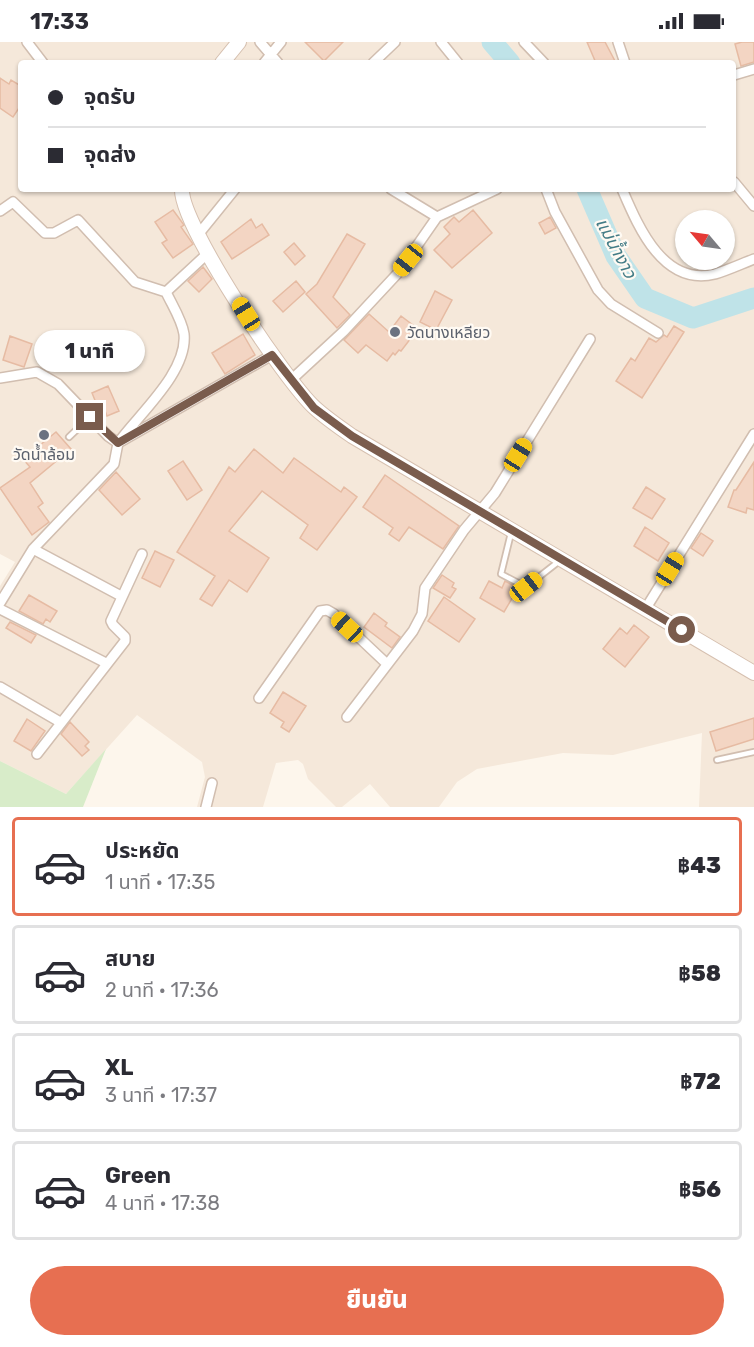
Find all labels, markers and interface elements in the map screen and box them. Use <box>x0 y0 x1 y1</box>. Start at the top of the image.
text: 17:33 <box>30 8 89 35</box>
text: จุดรับ <box>84 83 136 110</box>
text: จุดส่ง <box>84 141 136 168</box>
north arrow <box>675 210 735 270</box>
map controls <box>675 210 735 270</box>
water label: แม่น้ำงาว <box>591 213 643 283</box>
car <box>390 240 426 280</box>
car <box>229 294 263 334</box>
place label: วัดนางเหลียว <box>407 323 490 342</box>
marker: วัดนางเหลียว <box>388 325 402 339</box>
callout: 1 นาที <box>34 330 146 372</box>
text: 1 นาที <box>65 339 114 363</box>
route end <box>76 403 103 430</box>
marker: วัดน้ำล้อม <box>37 428 51 442</box>
car <box>501 435 535 475</box>
place label: วัดน้ำล้อม <box>13 443 75 464</box>
car <box>653 549 687 589</box>
car <box>506 569 546 605</box>
car <box>328 608 366 646</box>
route start <box>668 616 695 643</box>
text: ประหยัด <box>105 837 180 864</box>
icon: car <box>33 840 87 894</box>
text: ฿43 <box>678 852 721 879</box>
text: 1 นาที · 17:35 <box>105 870 215 894</box>
text: สบาย <box>105 945 155 972</box>
icon: car <box>33 948 87 1002</box>
text: ฿58 <box>678 960 721 987</box>
text: 2 นาที · 17:36 <box>105 978 219 1002</box>
text: XL <box>105 1054 133 1081</box>
icon: car <box>33 1056 87 1110</box>
text: ฿72 <box>680 1068 721 1095</box>
text: 3 นาที · 17:37 <box>105 1083 217 1107</box>
text: Green <box>105 1162 171 1189</box>
icon: car <box>33 1164 87 1218</box>
text: ฿56 <box>679 1176 721 1203</box>
text: 4 นาที · 17:38 <box>105 1191 220 1215</box>
button: ยืนยัน <box>30 1266 724 1335</box>

